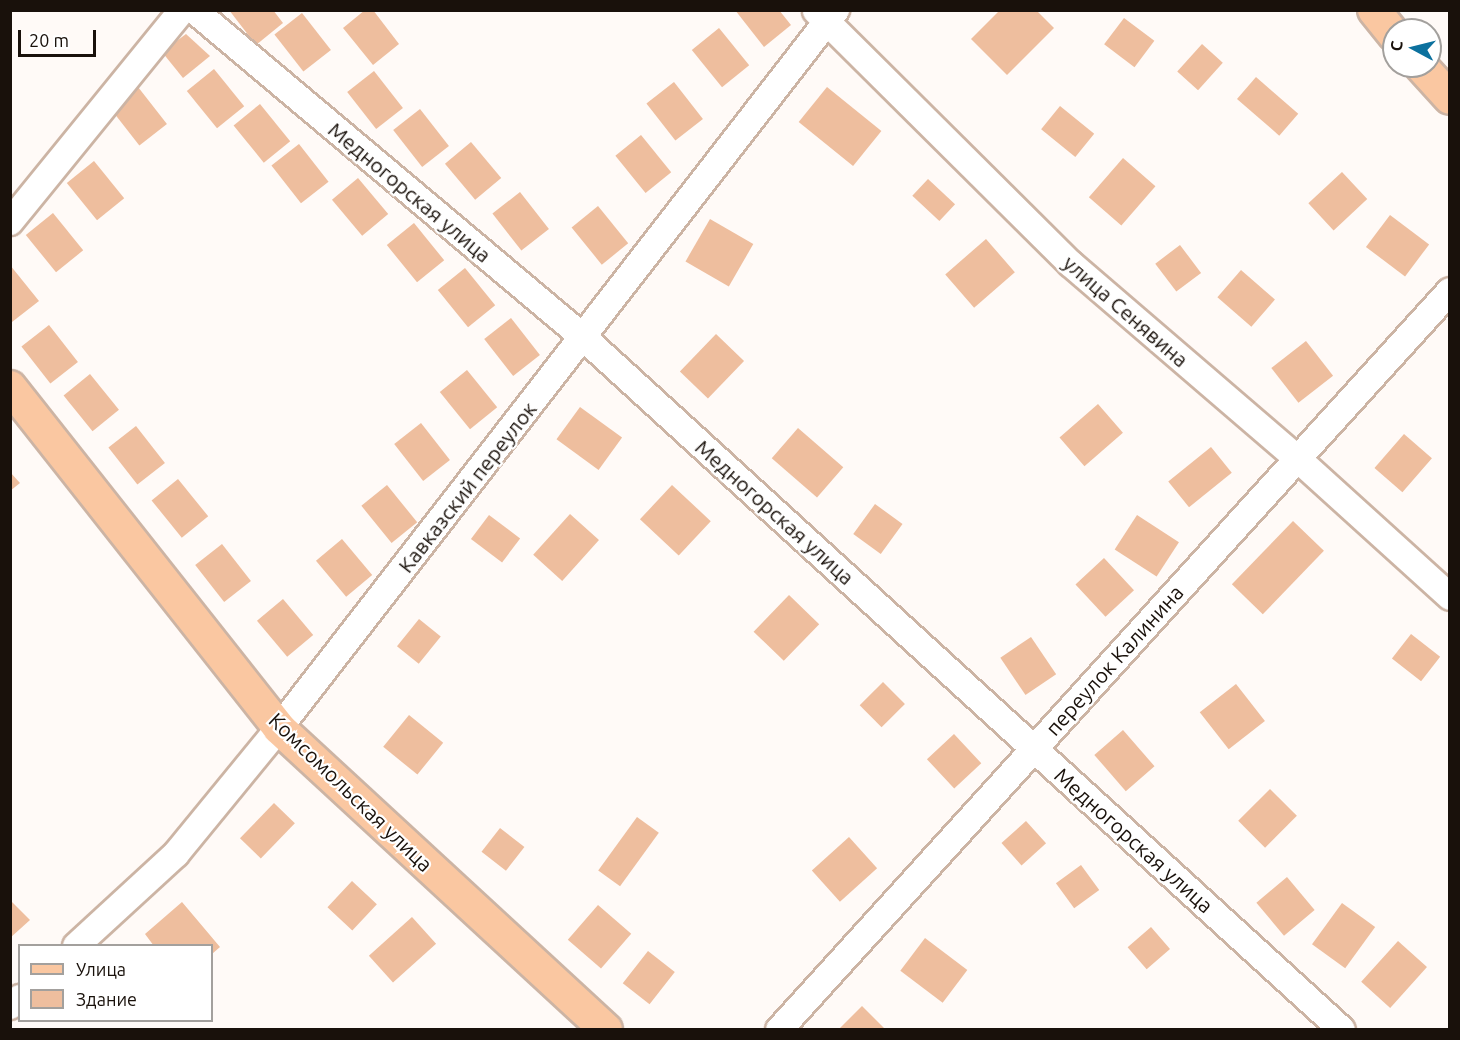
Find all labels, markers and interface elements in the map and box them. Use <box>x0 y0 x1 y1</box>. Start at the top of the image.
scale bar <box>21 18 99 56</box>
north arrow <box>1382 18 1442 78</box>
text: 20 m <box>29 30 69 50</box>
text: С <box>1387 40 1406 52</box>
street label: Медногорская улица <box>324 117 496 267</box>
street label: улица Сенявина <box>1058 250 1194 372</box>
street label: Кавказский переулок <box>393 397 541 577</box>
street label: Медногорская улица <box>691 434 859 590</box>
street label: переулок Калинина <box>1040 580 1188 740</box>
street label: Комсомольская улица <box>264 707 438 877</box>
street label: Медногорская улица <box>1050 762 1218 918</box>
legend <box>18 944 213 1022</box>
text: Улица <box>76 959 126 979</box>
text: Здание <box>76 989 137 1009</box>

